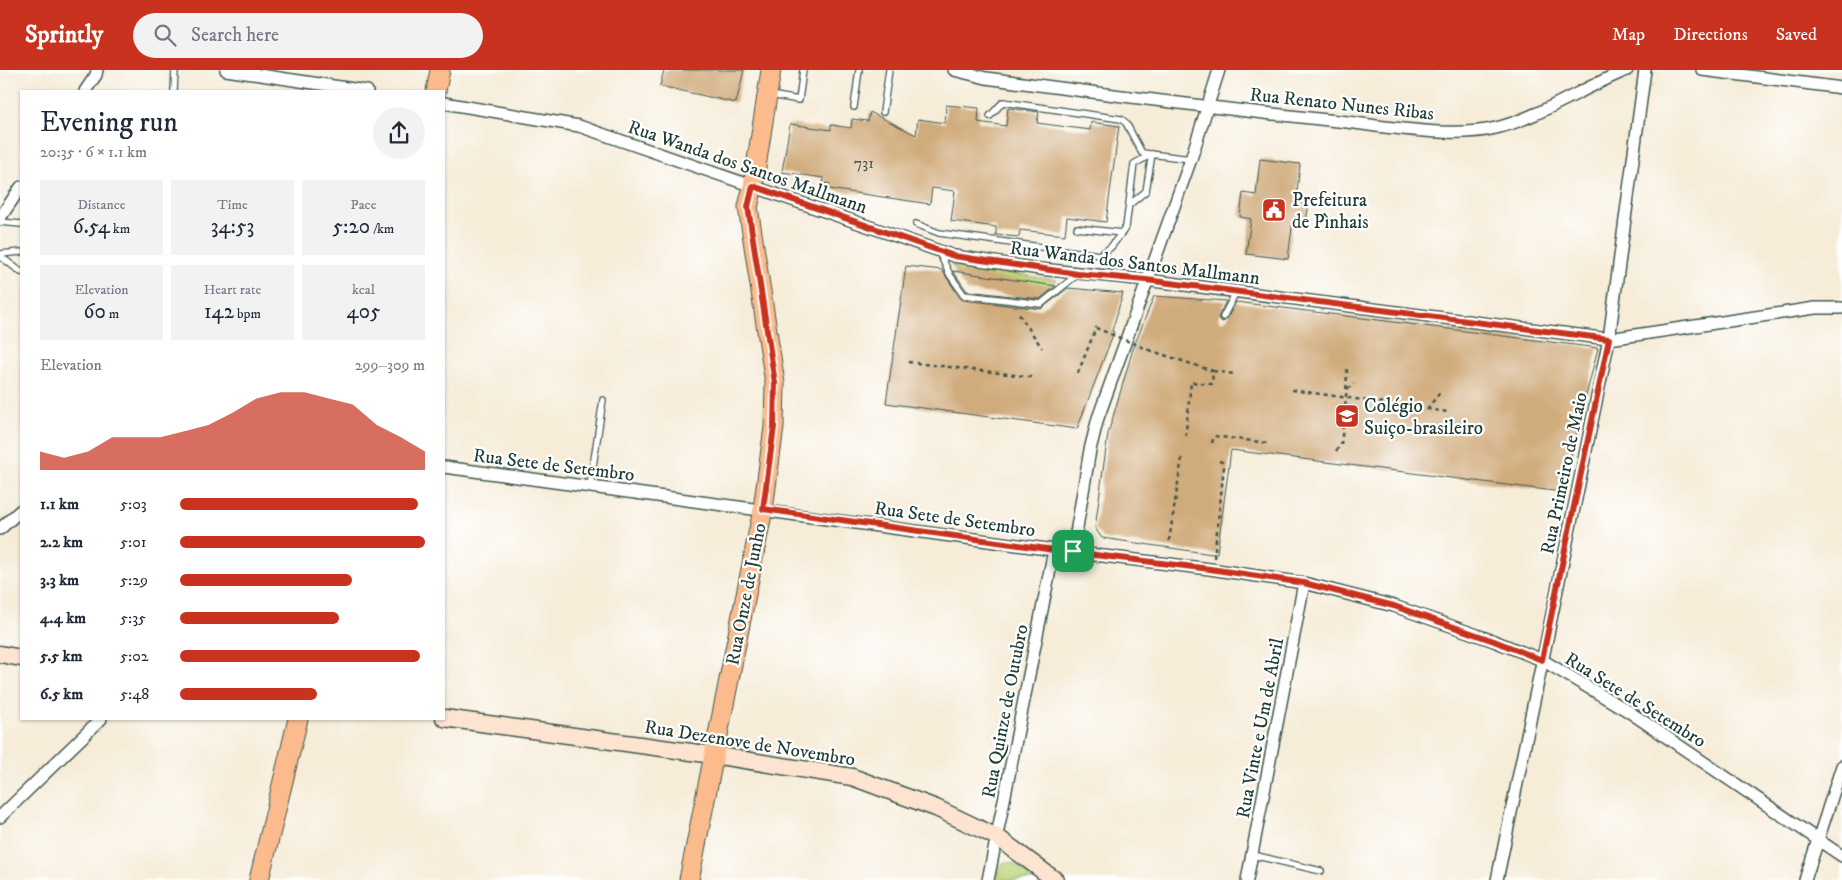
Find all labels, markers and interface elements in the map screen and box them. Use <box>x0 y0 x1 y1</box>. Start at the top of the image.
search box <box>133 13 483 58</box>
text: Sprintly <box>25 20 103 50</box>
icon: search <box>151 21 179 49</box>
text: Search here <box>191 24 279 47</box>
text: Map <box>1612 24 1645 46</box>
text: Directions <box>1673 24 1748 46</box>
text: Saved <box>1776 24 1817 46</box>
street label: Rua Renato Nunes Ribas <box>1249 83 1435 126</box>
text: Evening run <box>40 105 178 140</box>
button: share <box>373 107 425 159</box>
street label: Rua Wanda dos Santos Mallmann <box>625 116 870 219</box>
text: 20:35 · 6 × 1.1 km <box>40 142 147 162</box>
house number: 731 <box>854 153 874 173</box>
place label: Prefeitura de Pìnhais <box>1292 189 1369 234</box>
text: Distance <box>77 196 126 214</box>
text: Time <box>217 196 248 214</box>
text: Pace <box>351 196 376 214</box>
public building icon: Prefeitura de Pìnhais <box>1261 197 1287 223</box>
text: 6.54 <box>73 214 110 240</box>
text: 34:53 <box>211 214 254 240</box>
text: 5:20 <box>333 214 370 240</box>
text: km <box>110 220 130 238</box>
text: /km <box>370 220 394 238</box>
street label: Rua Wanda dos Santos Mallmann <box>1009 237 1261 290</box>
text: Elevation <box>74 281 129 299</box>
text: Heart rate <box>204 281 261 299</box>
text: kcal <box>352 281 375 299</box>
text: 60 <box>84 299 106 325</box>
text: 142 <box>204 299 234 325</box>
text: 405 <box>347 299 380 325</box>
text: m <box>106 305 119 323</box>
text: bpm <box>234 305 261 323</box>
text: Elevation <box>40 355 102 375</box>
text: 299–309 m <box>355 355 425 375</box>
street label: Rua Primeiro de Maio <box>1536 390 1593 557</box>
place label: Colégio Suiço-brasileiro <box>1364 395 1483 440</box>
school or university icon: Colégio Suiço-brasileiro <box>1334 403 1360 429</box>
street label: Rua Sete de Setembro <box>472 444 636 487</box>
text: 1.1 km <box>40 494 79 514</box>
text: 5:03 <box>120 494 147 514</box>
street label: Rua Sete de Setembro <box>873 497 1037 542</box>
street label: Rua Onze de Junho <box>721 521 772 667</box>
pin <box>1052 530 1094 572</box>
text: 2.2 km <box>40 532 83 552</box>
text: 5:01 <box>120 532 147 552</box>
icon: arrive <box>1059 537 1087 565</box>
text: 3.3 km <box>40 570 79 590</box>
text: 5:29 <box>120 570 148 590</box>
text: 4.4 km <box>40 608 86 628</box>
text: 5:35 <box>120 608 146 628</box>
street label: Rua Quinze de Outubro <box>977 622 1034 800</box>
street label: Rua Vinte e Um de Abril <box>1232 636 1289 820</box>
text: 5.5 km <box>40 646 82 666</box>
text: 5:02 <box>120 646 149 666</box>
street label: Rua Sete de Setembro <box>1560 647 1710 753</box>
text: 6.5 km <box>40 684 83 704</box>
text: 5:48 <box>120 684 149 704</box>
street label: Rua Dezenove de Novembro <box>643 715 857 771</box>

